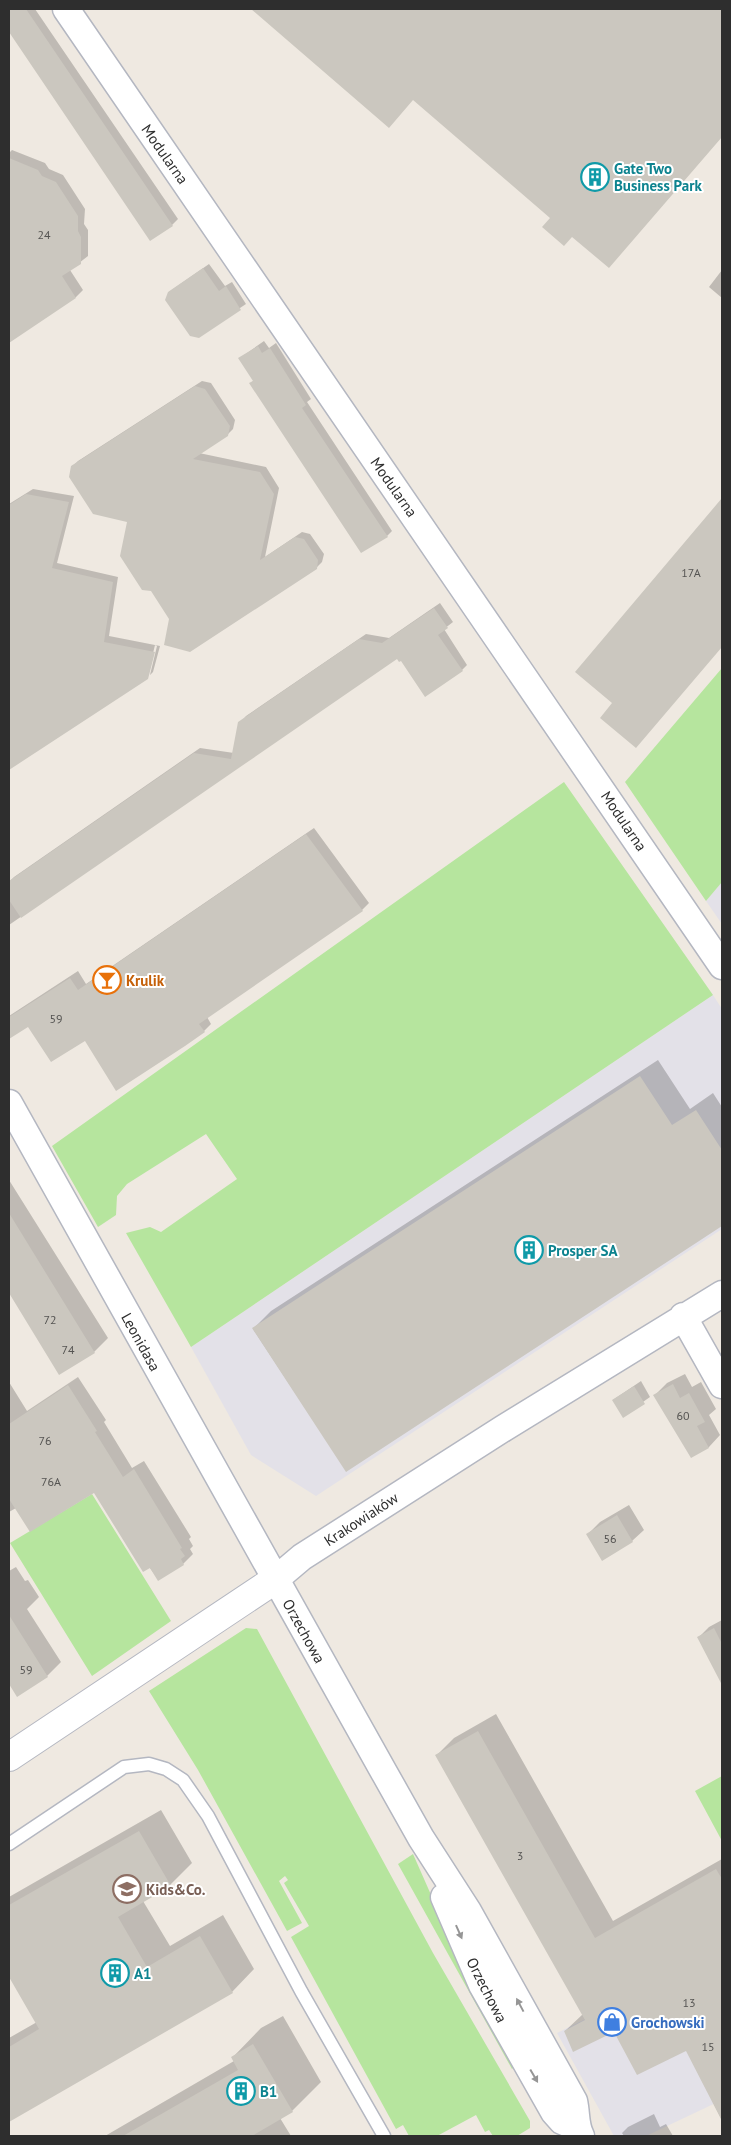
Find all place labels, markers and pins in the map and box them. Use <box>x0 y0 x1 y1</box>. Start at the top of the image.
place label: Gate Two Business Park <box>614 159 702 195</box>
building icon: Gate Two Business Park <box>580 162 610 192</box>
bar icon: Krulik <box>92 965 122 995</box>
place label: Krulik <box>126 971 165 990</box>
building icon: Prosper SA <box>514 1235 544 1265</box>
place label: Prosper SA <box>548 1241 619 1260</box>
school or university icon: Kids&Co. <box>112 1874 142 1904</box>
place label: Kids&Co. <box>146 1880 206 1899</box>
building icon: A1 <box>100 1958 130 1988</box>
place label: A1 <box>134 1964 152 1983</box>
shop icon: Grochowski <box>597 2007 627 2037</box>
place label: Grochowski <box>631 2013 705 2032</box>
building icon: B1 <box>226 2076 256 2106</box>
place label: B1 <box>260 2082 277 2101</box>

